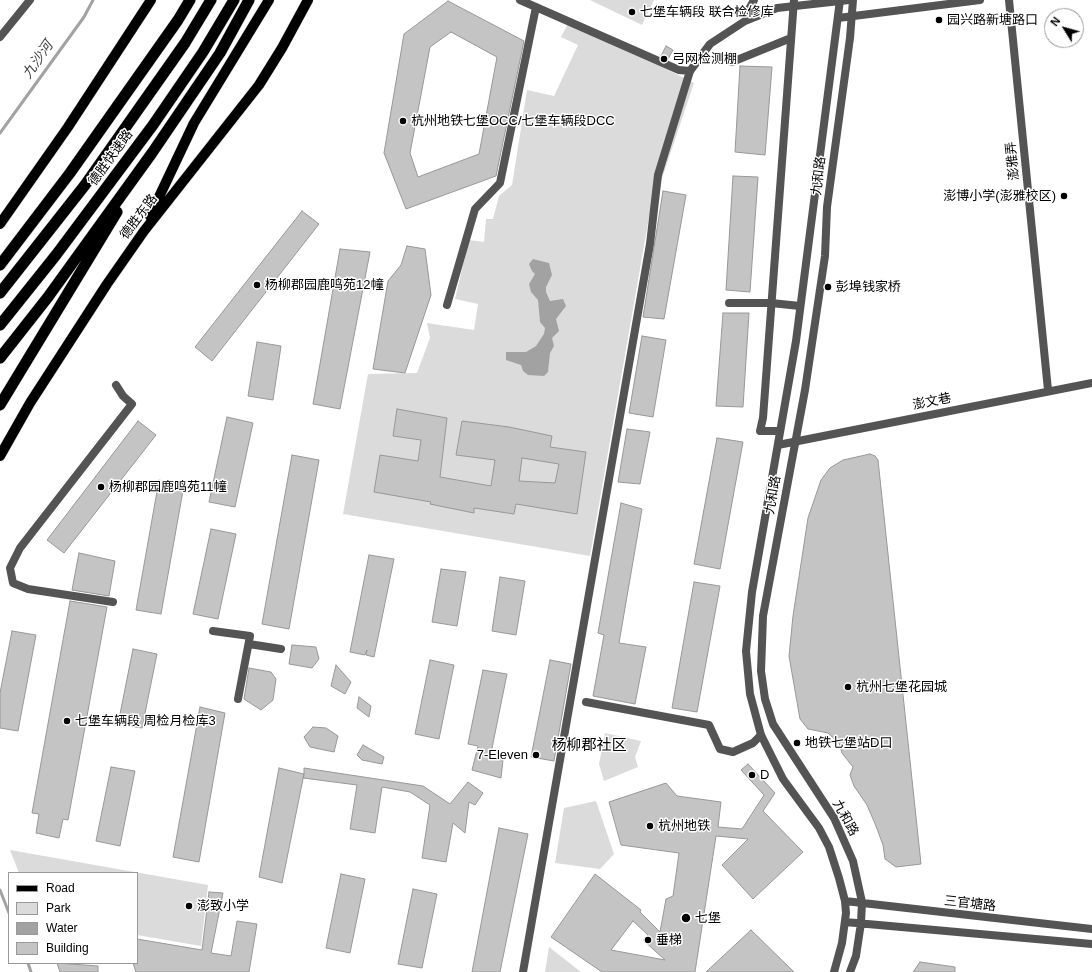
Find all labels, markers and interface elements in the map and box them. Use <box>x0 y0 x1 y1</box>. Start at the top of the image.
place label: 七堡车辆段 联合检修库 <box>640 4 774 20</box>
marker: 七堡车辆段 联合检修库 <box>627 7 637 17</box>
north arrow <box>1044 8 1084 48</box>
place label: 园兴路新塘路口 <box>947 12 1038 28</box>
marker: 园兴路新塘路口 <box>934 15 944 25</box>
text: N <box>1048 15 1062 28</box>
water label: 九沙河 <box>19 38 57 82</box>
place label: 弓网检测棚 <box>672 51 737 67</box>
marker: 弓网检测棚 <box>659 54 669 64</box>
place label: 杭州地铁七堡OCC/七堡车辆段DCC <box>411 113 615 129</box>
marker: 杭州地铁七堡OCC/七堡车辆段DCC <box>398 116 408 126</box>
street label: 德胜快速路 <box>86 127 136 189</box>
street label: 澎雅弄 <box>1003 141 1023 181</box>
street label: 九和路 <box>809 156 829 196</box>
place label: 澎博小学(澎雅校区) <box>943 188 1056 204</box>
marker: 澎博小学(澎雅校区) <box>1059 191 1069 201</box>
street label: 德胜东路 <box>117 192 161 242</box>
place label: 杨柳郡园鹿鸣苑12幢 <box>265 277 383 293</box>
place label: 彭埠钱家桥 <box>836 279 901 295</box>
marker: 杨柳郡园鹿鸣苑12幢 <box>252 280 262 290</box>
marker: 彭埠钱家桥 <box>823 282 833 292</box>
street label: 澎文巷 <box>911 391 953 413</box>
street label: 九和路 <box>762 474 784 516</box>
place label: 杨柳郡园鹿鸣苑11幢 <box>109 479 226 495</box>
marker: 杨柳郡园鹿鸣苑11幢 <box>96 482 106 492</box>
place label: 杭州七堡花园城 <box>856 679 947 695</box>
marker: 杭州七堡花园城 <box>843 682 853 692</box>
place label: 七堡车辆段 周检月检库3 <box>75 713 216 729</box>
marker: 七堡车辆段 周检月检库3 <box>62 716 72 726</box>
place label: 地铁七堡站D口 <box>805 735 892 751</box>
district label: 杨柳郡社区 <box>552 737 626 755</box>
marker: 地铁七堡站D口 <box>792 738 802 748</box>
place label: 7-Eleven <box>477 747 528 763</box>
marker: 7-Eleven <box>531 750 541 760</box>
place label: D <box>760 767 769 783</box>
marker: D <box>747 770 757 780</box>
street label: 九和路 <box>829 797 861 839</box>
place label: 杭州地铁 <box>658 818 710 834</box>
marker: 杭州地铁 <box>645 821 655 831</box>
legend <box>8 872 138 964</box>
text: Road <box>46 881 75 895</box>
street label: 三官塘路 <box>943 894 997 914</box>
place label: 澎致小学 <box>197 898 249 914</box>
text: Park <box>46 901 71 915</box>
marker: 澎致小学 <box>184 901 194 911</box>
place label: 七堡 <box>695 910 721 926</box>
marker: 七堡 <box>680 912 692 924</box>
text: Water <box>46 921 78 935</box>
place label: 垂梯 <box>656 932 682 948</box>
marker: 垂梯 <box>643 935 653 945</box>
text: Building <box>46 941 89 955</box>

